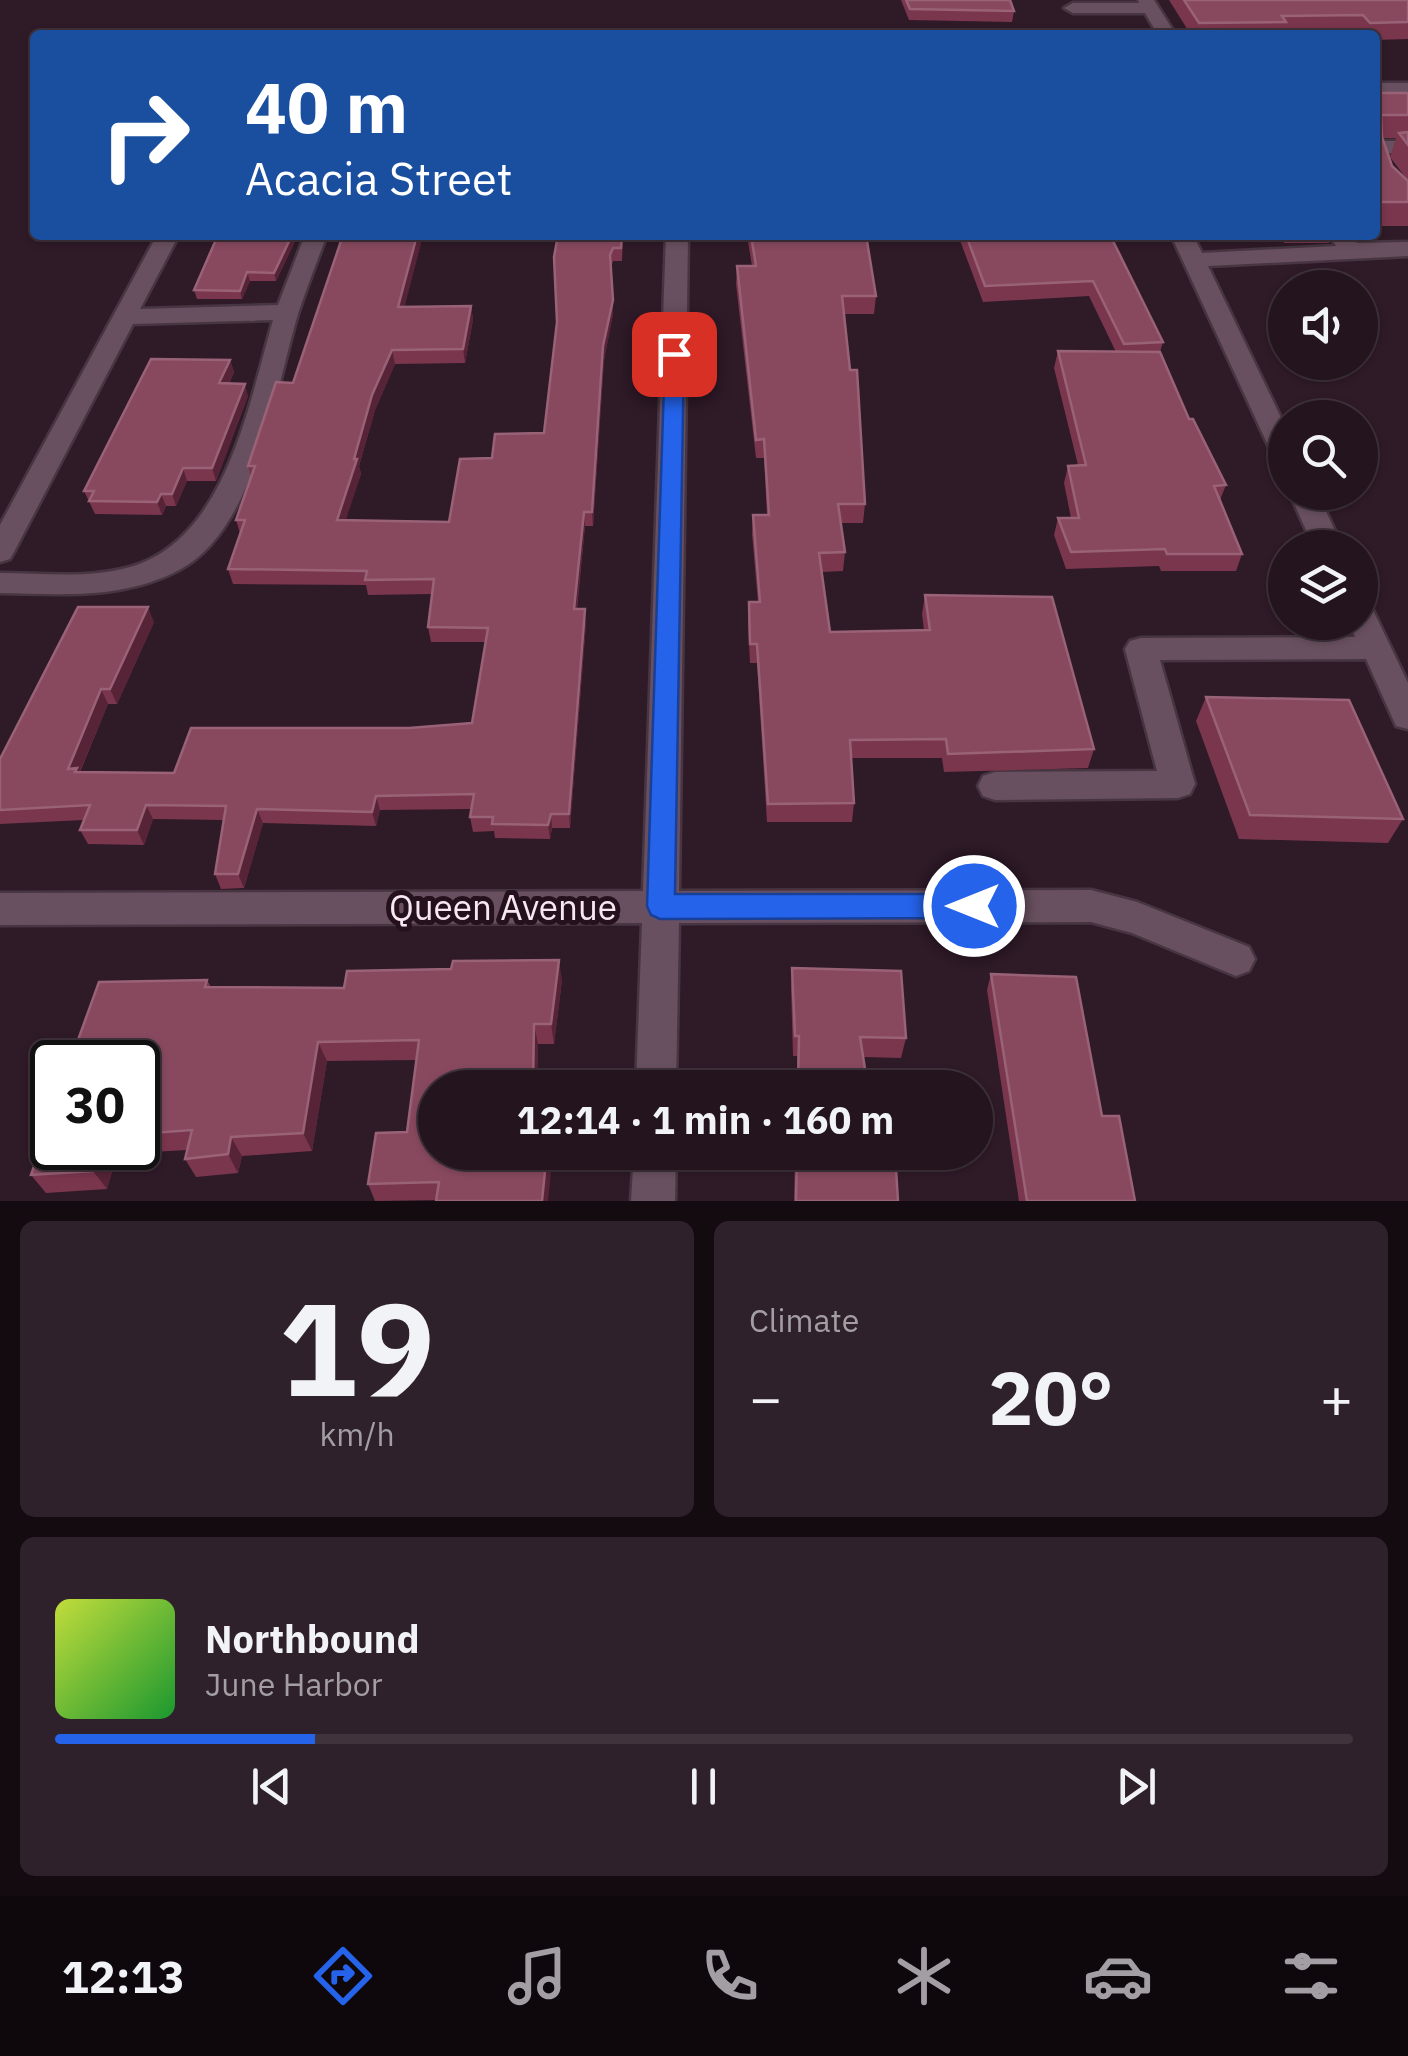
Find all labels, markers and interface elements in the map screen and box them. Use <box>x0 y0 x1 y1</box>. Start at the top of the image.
text: 40 m <box>245 61 408 152</box>
icon: right <box>80 70 210 200</box>
text: Acacia Street <box>245 149 512 207</box>
map controls <box>1268 270 1378 640</box>
button: sound <box>1268 270 1378 380</box>
pin <box>632 312 717 397</box>
icon: arrive <box>647 327 702 382</box>
button: search <box>1268 400 1378 510</box>
button: layers <box>1268 530 1378 640</box>
position arrow <box>922 854 1026 958</box>
street label: Queen Avenue <box>389 884 617 930</box>
speed limit sign: 30 <box>30 1040 160 1170</box>
text: 12:14 · 1 min · 160 m <box>517 1095 894 1144</box>
text: 19 <box>279 1263 435 1432</box>
text: Climate <box>749 1299 859 1341</box>
text: 20° <box>988 1348 1114 1446</box>
text: − <box>749 1362 782 1433</box>
text: + <box>1320 1362 1353 1433</box>
text: km/h <box>319 1413 395 1455</box>
text: Northbound <box>205 1614 420 1663</box>
text: June Harbor <box>205 1663 382 1705</box>
icon: previous <box>244 1759 299 1814</box>
icon: pause <box>676 1759 731 1814</box>
icon: next <box>1109 1759 1164 1814</box>
icon: directions <box>308 1941 378 2011</box>
icon: music <box>502 1941 572 2011</box>
icon: phone <box>695 1941 765 2011</box>
icon: climate <box>889 1941 959 2011</box>
icon: car <box>1083 1941 1153 2011</box>
icon: filters <box>1276 1941 1346 2011</box>
text: 12:13 <box>62 1947 185 2005</box>

